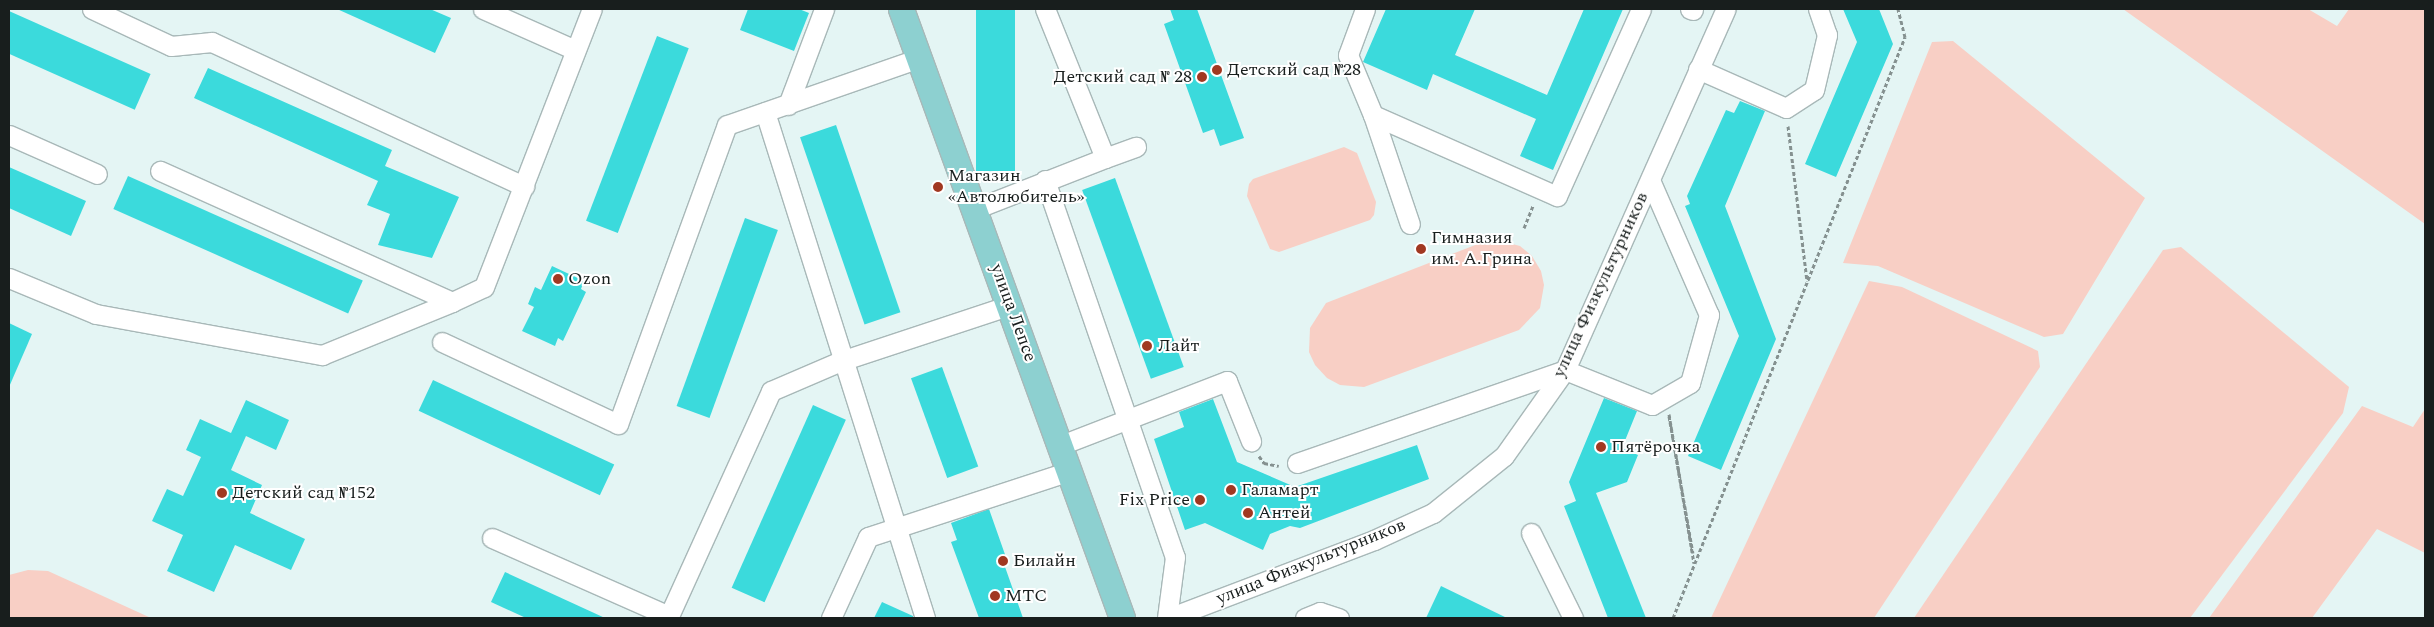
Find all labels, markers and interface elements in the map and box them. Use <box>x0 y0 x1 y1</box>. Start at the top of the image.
place label: Детский сад №28 <box>1227 59 1361 81</box>
marker: Детский сад №28 <box>1211 64 1223 76</box>
place label: Детский сад № 28 <box>1053 66 1192 88</box>
marker: Детский сад № 28 <box>1196 71 1208 83</box>
place label: Магазин «Автолюбитель» <box>948 166 1085 208</box>
marker: Магазин «Автолюбитель» <box>932 181 944 193</box>
street label: улица Физкультурников <box>1549 189 1653 381</box>
place label: Гимназия им. А.Грина <box>1431 228 1532 270</box>
marker: Гимназия им. А.Грина <box>1415 243 1427 255</box>
street label: улица Лепсе <box>985 261 1041 365</box>
place label: Ozon <box>568 268 611 290</box>
marker: Ozon <box>552 273 564 285</box>
place label: Лайт <box>1158 335 1199 357</box>
marker: Лайт <box>1140 339 1154 353</box>
place label: Пятёрочка <box>1611 436 1701 458</box>
marker: Пятёрочка <box>1595 441 1607 453</box>
place label: Галамарт <box>1241 479 1319 501</box>
place label: Детский сад №152 <box>232 482 375 504</box>
marker: Галамарт <box>1225 484 1237 496</box>
marker: Детский сад №152 <box>216 487 228 499</box>
place label: Fix Price <box>1119 489 1190 511</box>
marker: Fix Price <box>1194 494 1206 506</box>
place label: Антей <box>1258 502 1311 524</box>
marker: Антей <box>1242 507 1254 519</box>
street label: улица Физкультурников <box>1213 514 1409 610</box>
place label: Билайн <box>1013 550 1076 572</box>
marker: Билайн <box>997 555 1009 567</box>
place label: МТС <box>1005 585 1047 607</box>
marker: МТС <box>989 590 1001 602</box>

